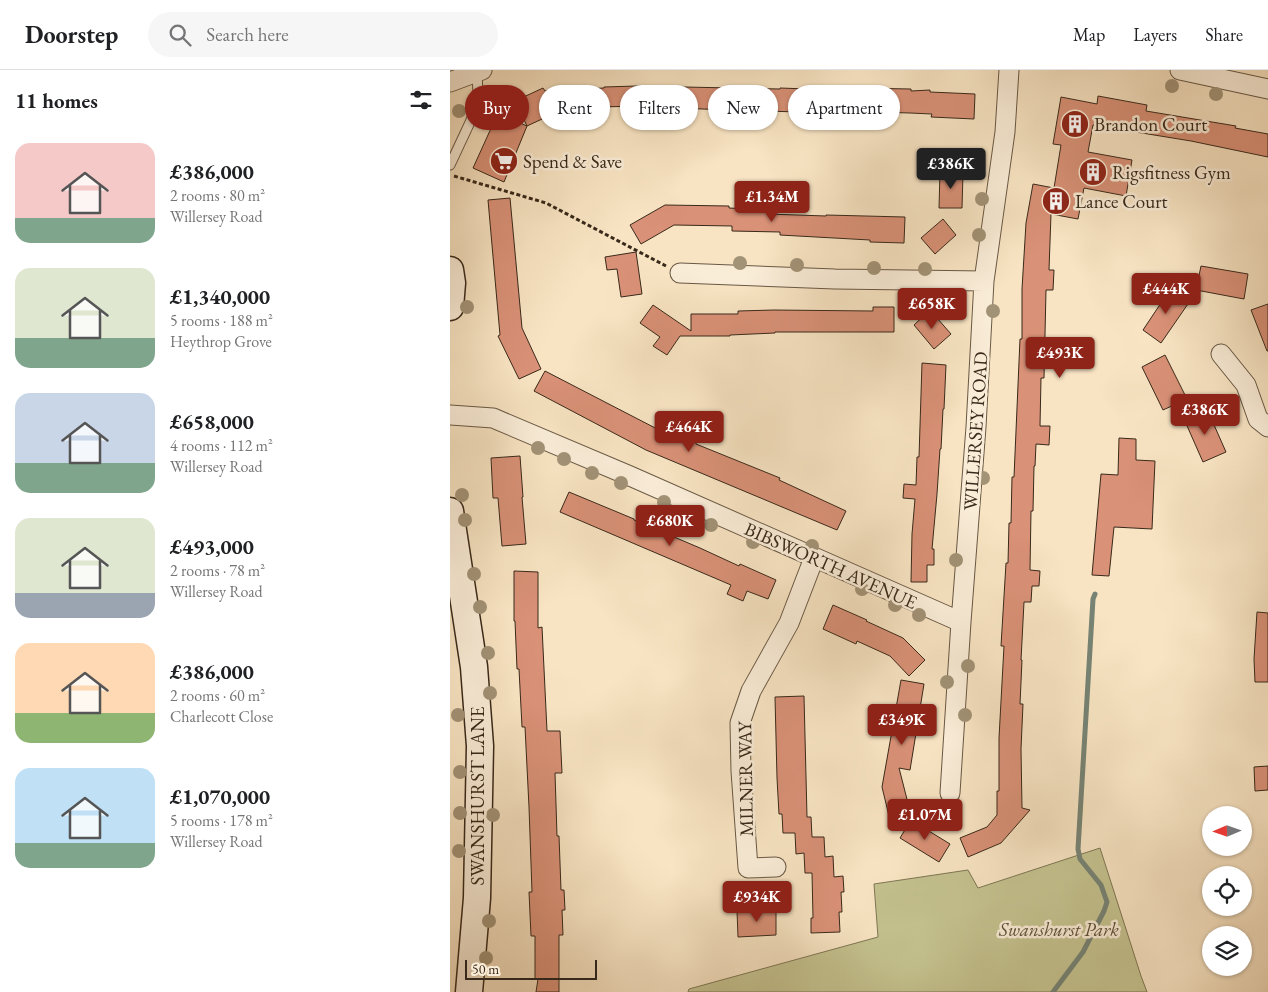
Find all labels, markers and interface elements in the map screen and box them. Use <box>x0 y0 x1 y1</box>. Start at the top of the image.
search box <box>148 12 498 57</box>
text: Doorstep <box>25 19 118 50</box>
icon: search <box>166 21 194 49</box>
text: Search here <box>206 22 289 47</box>
text: Map <box>1073 23 1105 46</box>
text: Layers <box>1133 23 1177 46</box>
text: Share <box>1205 23 1243 46</box>
chip: Buy <box>465 85 529 130</box>
chip: Rent <box>539 85 610 130</box>
chip: Filters <box>620 85 698 130</box>
chip: New <box>708 85 778 130</box>
chip: Apartment <box>788 85 900 130</box>
icon: filters <box>407 86 435 114</box>
text: 11 homes <box>15 87 98 114</box>
building icon: Brandon Court <box>1060 109 1090 139</box>
place label: Brandon Court <box>1094 112 1207 137</box>
supermarket icon: Spend & Save <box>489 146 519 176</box>
pin: £386K <box>916 148 986 190</box>
place label: Spend & Save <box>523 149 622 174</box>
text: £386K <box>928 153 974 174</box>
building icon: Rigsfitness Gym <box>1078 157 1108 187</box>
text: £386,000 <box>170 158 254 185</box>
place label: Rigsfitness Gym <box>1112 160 1231 185</box>
icon: home <box>55 163 115 223</box>
pin: £1.34M <box>731 180 813 223</box>
text: 2 rooms · 80 m² <box>170 185 265 206</box>
text: £1.34M <box>745 186 799 207</box>
building icon: Lance Court <box>1041 186 1071 216</box>
place label: Lance Court <box>1075 189 1168 214</box>
text: Willersey Road <box>170 206 263 227</box>
pin: £444K <box>1131 272 1201 315</box>
text: £444K <box>1143 278 1189 299</box>
text: £1,340,000 <box>170 283 270 310</box>
icon: home <box>55 288 115 348</box>
pin: £658K <box>897 288 967 330</box>
text: £658K <box>909 293 955 314</box>
text: 5 rooms · 188 m² <box>170 310 273 331</box>
text: Heythrop Grove <box>170 331 272 352</box>
pin: £493K <box>1025 336 1095 379</box>
text: £493K <box>1037 342 1083 363</box>
street label: WILLERSEY ROAD <box>957 351 994 512</box>
pin: £386K <box>1170 394 1240 436</box>
text: £386K <box>1182 399 1228 420</box>
text: £658,000 <box>170 408 254 435</box>
pin: £464K <box>654 410 724 453</box>
icon: home <box>55 413 115 473</box>
text: £464K <box>666 416 712 437</box>
text: 4 rooms · 112 m² <box>170 435 273 456</box>
text: Willersey Road <box>170 456 263 477</box>
pin: £680K <box>635 504 705 547</box>
text: £680K <box>647 510 693 531</box>
street label: BIBSWORTH AVENUE <box>741 516 921 615</box>
text: £493,000 <box>170 533 254 560</box>
icon: home <box>55 538 115 598</box>
text: 2 rooms · 78 m² <box>170 560 265 581</box>
text: Willersey Road <box>170 581 263 602</box>
text: £386,000 <box>170 658 254 685</box>
icon: home <box>55 663 115 723</box>
text: 2 rooms · 60 m² <box>170 685 265 706</box>
pin: £349K <box>867 704 937 746</box>
text: Charlecott Close <box>170 706 273 727</box>
street label: SWANSHURST LANE <box>465 706 490 886</box>
text: £349K <box>879 709 925 730</box>
street label: MILNER WAY <box>732 720 759 837</box>
text: £1,070,000 <box>170 783 270 810</box>
icon: home <box>55 788 115 848</box>
pin: £1.07M <box>884 798 966 841</box>
text: £1.07M <box>898 804 952 825</box>
north arrow <box>1202 806 1252 856</box>
map controls <box>1202 806 1252 976</box>
text: 5 rooms · 178 m² <box>170 810 273 831</box>
text: Willersey Road <box>170 831 263 852</box>
button: locate <box>1202 866 1252 916</box>
pin: £934K <box>722 880 792 923</box>
text: £934K <box>734 886 780 907</box>
park label: Swanshurst Park <box>998 917 1119 942</box>
button: layers <box>1202 926 1252 976</box>
scale bar <box>465 957 598 980</box>
text: 50 m <box>472 960 499 978</box>

